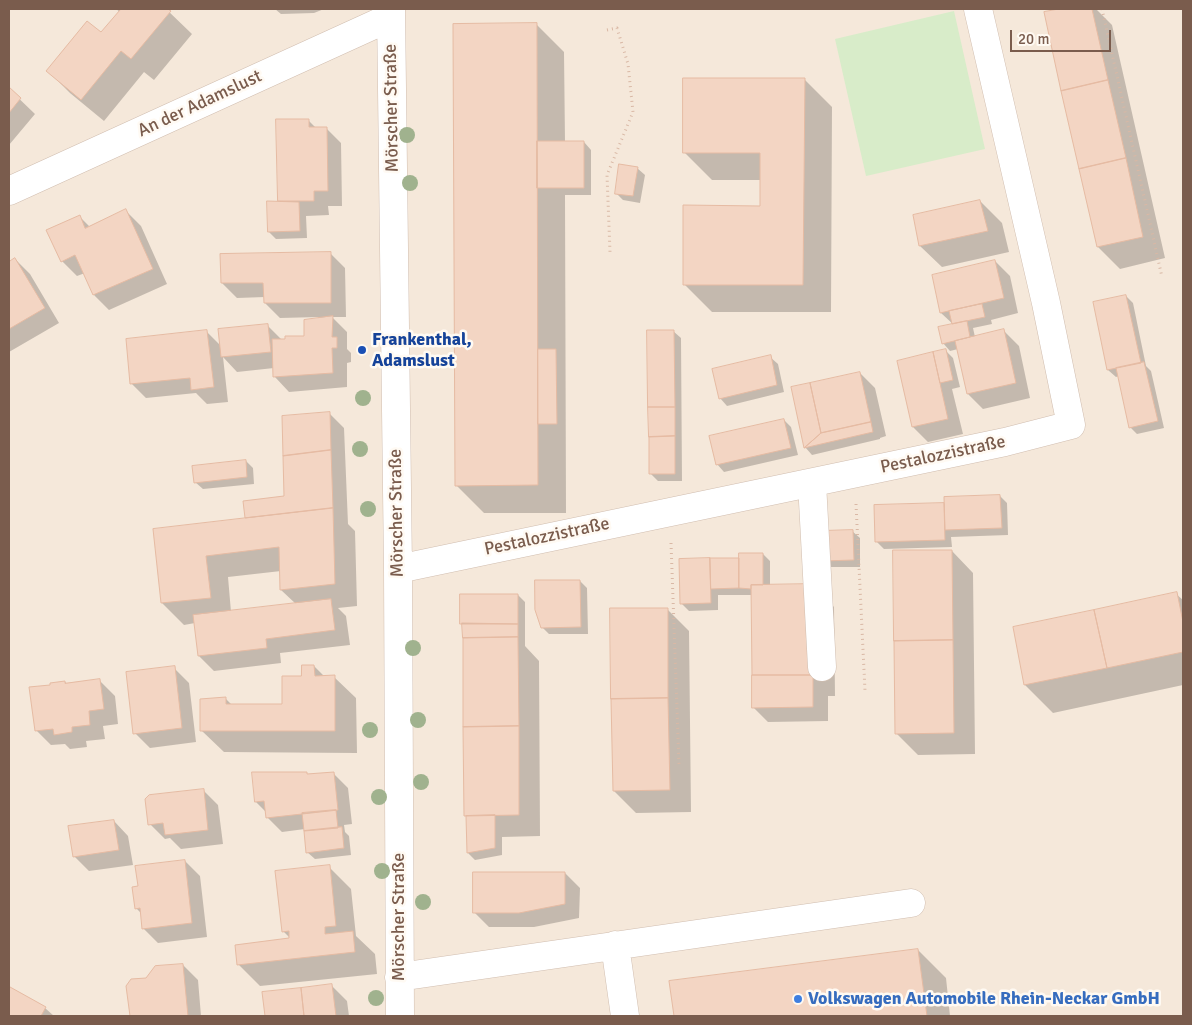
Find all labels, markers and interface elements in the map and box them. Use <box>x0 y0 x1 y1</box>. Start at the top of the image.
scale bar <box>1012 20 1113 52</box>
text: 20 m <box>1018 30 1049 48</box>
street label: Mörscher Straße <box>380 44 404 172</box>
street label: An der Adamslust <box>134 66 266 142</box>
place label: Frankenthal, Adamslust <box>372 329 472 372</box>
marker: Frankenthal, Adamslust <box>356 344 368 356</box>
street label: Pestalozzistraße <box>879 431 1007 479</box>
street label: Mörscher Straße <box>385 449 409 577</box>
street label: Pestalozzistraße <box>483 513 611 561</box>
street label: Mörscher Straße <box>388 853 410 981</box>
place label: Volkswagen Automobile Rhein-Neckar GmbH <box>808 988 1160 1010</box>
marker: Volkswagen Automobile Rhein-Neckar GmbH <box>792 993 804 1005</box>

